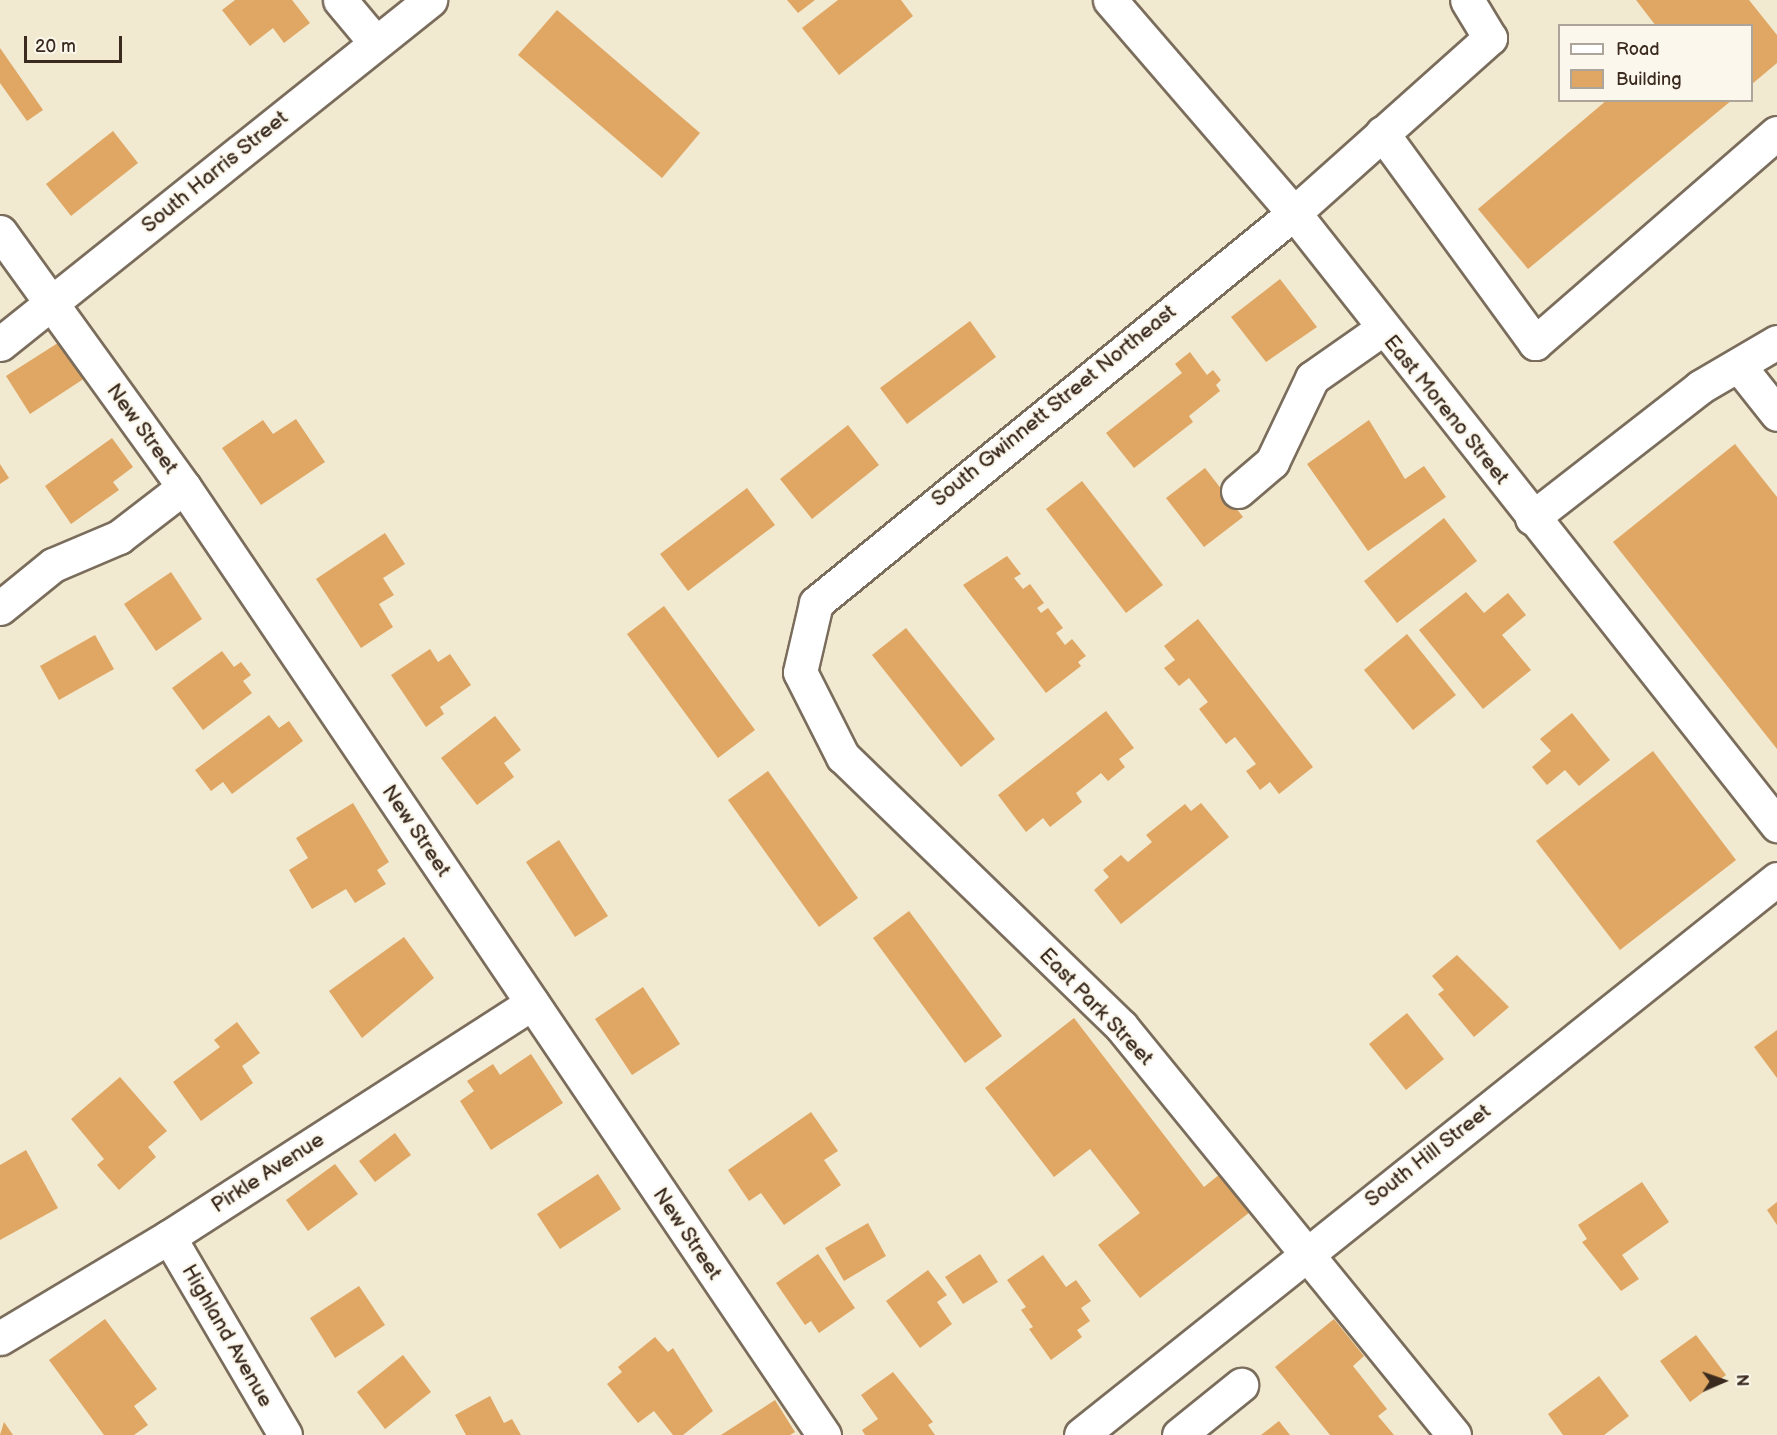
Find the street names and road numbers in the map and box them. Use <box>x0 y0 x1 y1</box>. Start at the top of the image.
street label: South Harris Street <box>137 105 293 239</box>
street label: South Gwinnett Street Northeast <box>927 299 1181 513</box>
street label: East Moreno Street <box>1378 330 1514 490</box>
street label: New Street <box>101 379 183 479</box>
street label: New Street <box>376 780 456 882</box>
street label: East Park Street <box>1034 943 1158 1071</box>
street label: South Hill Street <box>1360 1099 1496 1213</box>
street label: Pirkle Avenue <box>207 1127 329 1219</box>
street label: New Street <box>647 1183 727 1285</box>
street label: Highland Avenue <box>176 1260 278 1412</box>

